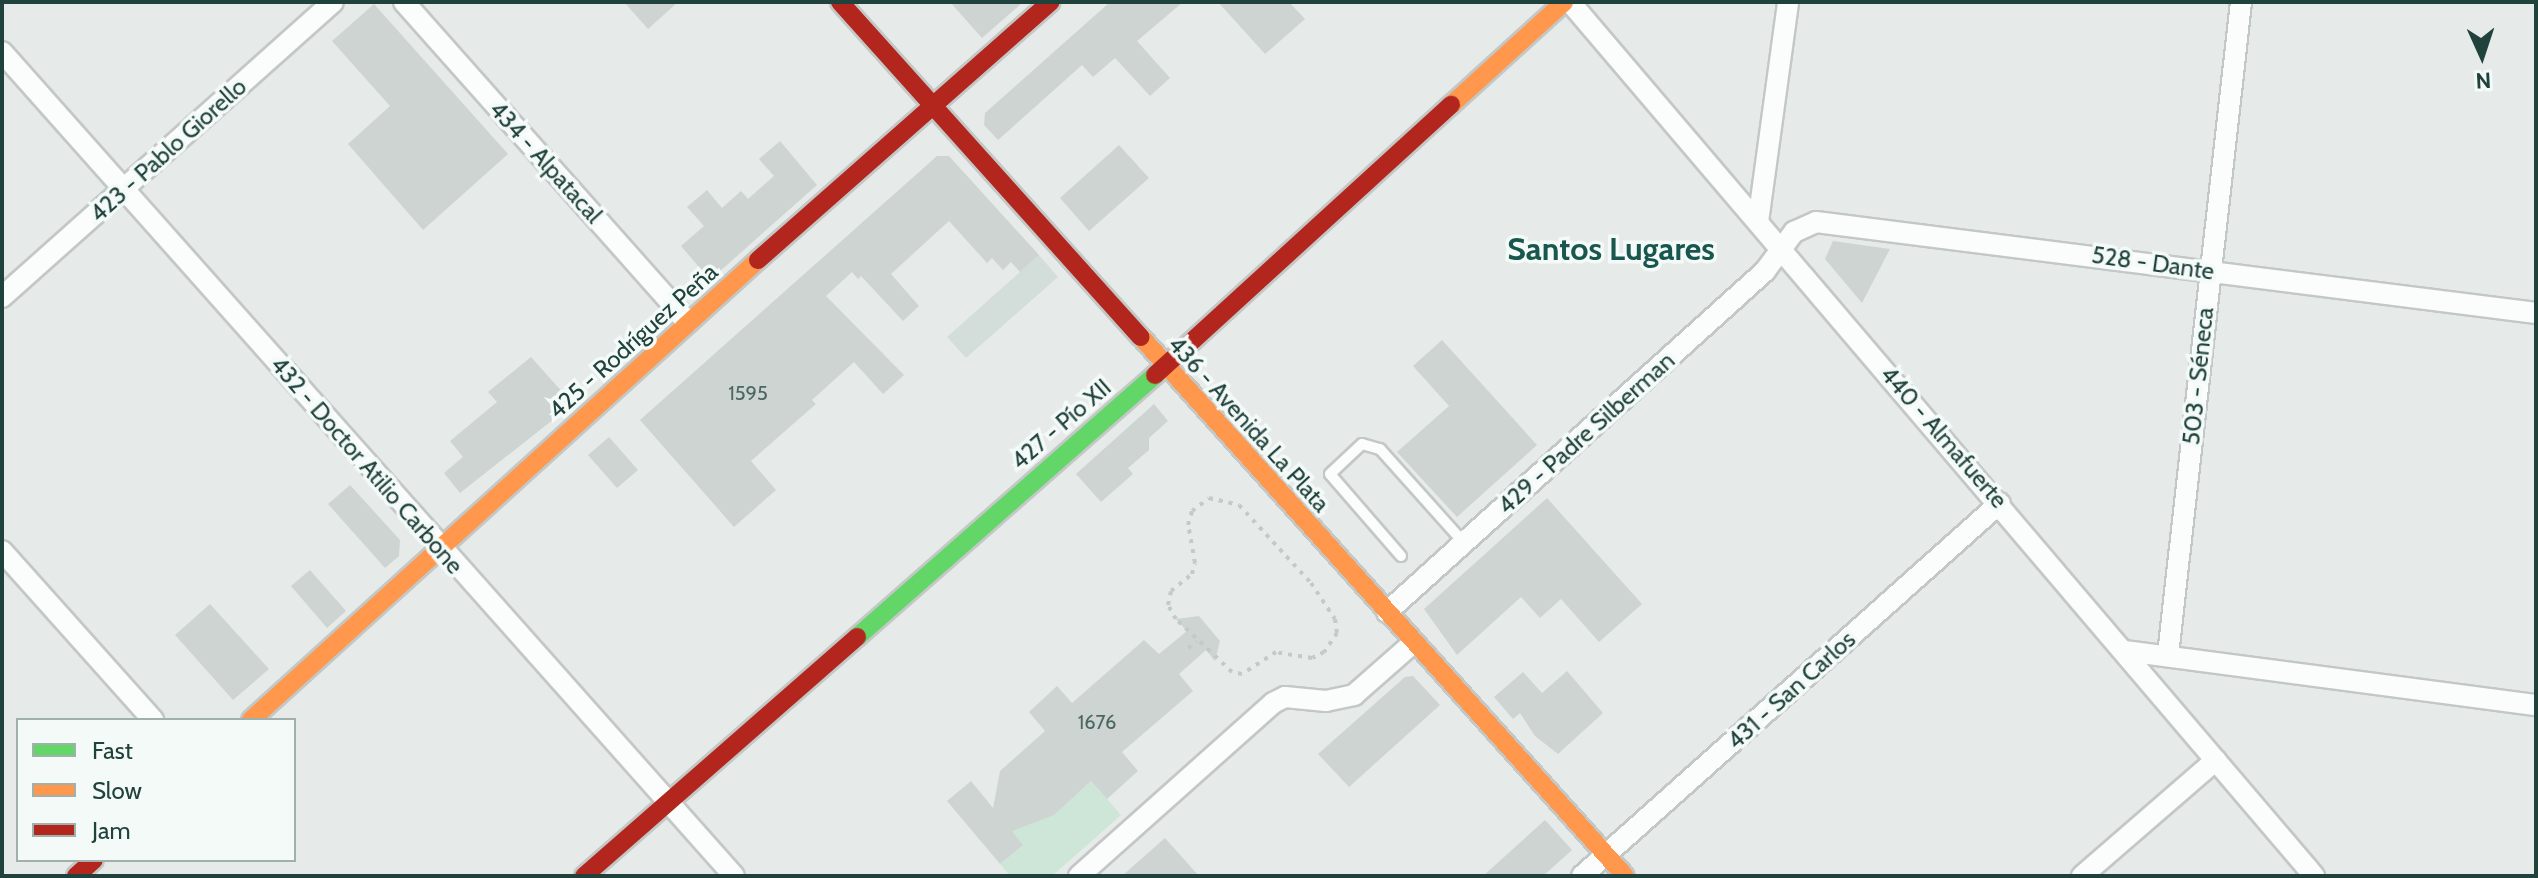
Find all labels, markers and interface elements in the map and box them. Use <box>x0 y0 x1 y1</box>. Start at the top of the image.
north arrow <box>2442 16 2522 96</box>
text: N <box>2475 67 2492 94</box>
street label: 423 - Pablo Giorello <box>84 72 252 228</box>
street label: 434 - Alpatacal <box>484 95 608 229</box>
district label: Santos Lugares <box>1507 230 1715 268</box>
street label: 528 - Dante <box>2090 240 2216 286</box>
street label: 425 - Rodríguez Peña <box>542 257 724 425</box>
street label: 503 - Séneca <box>2176 306 2220 446</box>
street label: 436 - Avenida La Plata <box>1162 330 1336 518</box>
street label: 429 - Padre Silberman <box>1492 346 1680 520</box>
street label: 432 - Doctor Atilio Carbone <box>265 350 469 580</box>
street label: 440 - Almafuerte <box>1874 360 2014 514</box>
street label: 427 - Pío XII <box>1005 373 1117 475</box>
house number: 1595 <box>728 381 768 405</box>
street label: 431 - San Carlos <box>1721 625 1861 755</box>
house number: 1676 <box>1078 710 1116 734</box>
legend <box>16 718 296 862</box>
text: Fast <box>92 736 133 765</box>
text: Slow <box>92 776 142 805</box>
text: Jam <box>92 816 130 845</box>

